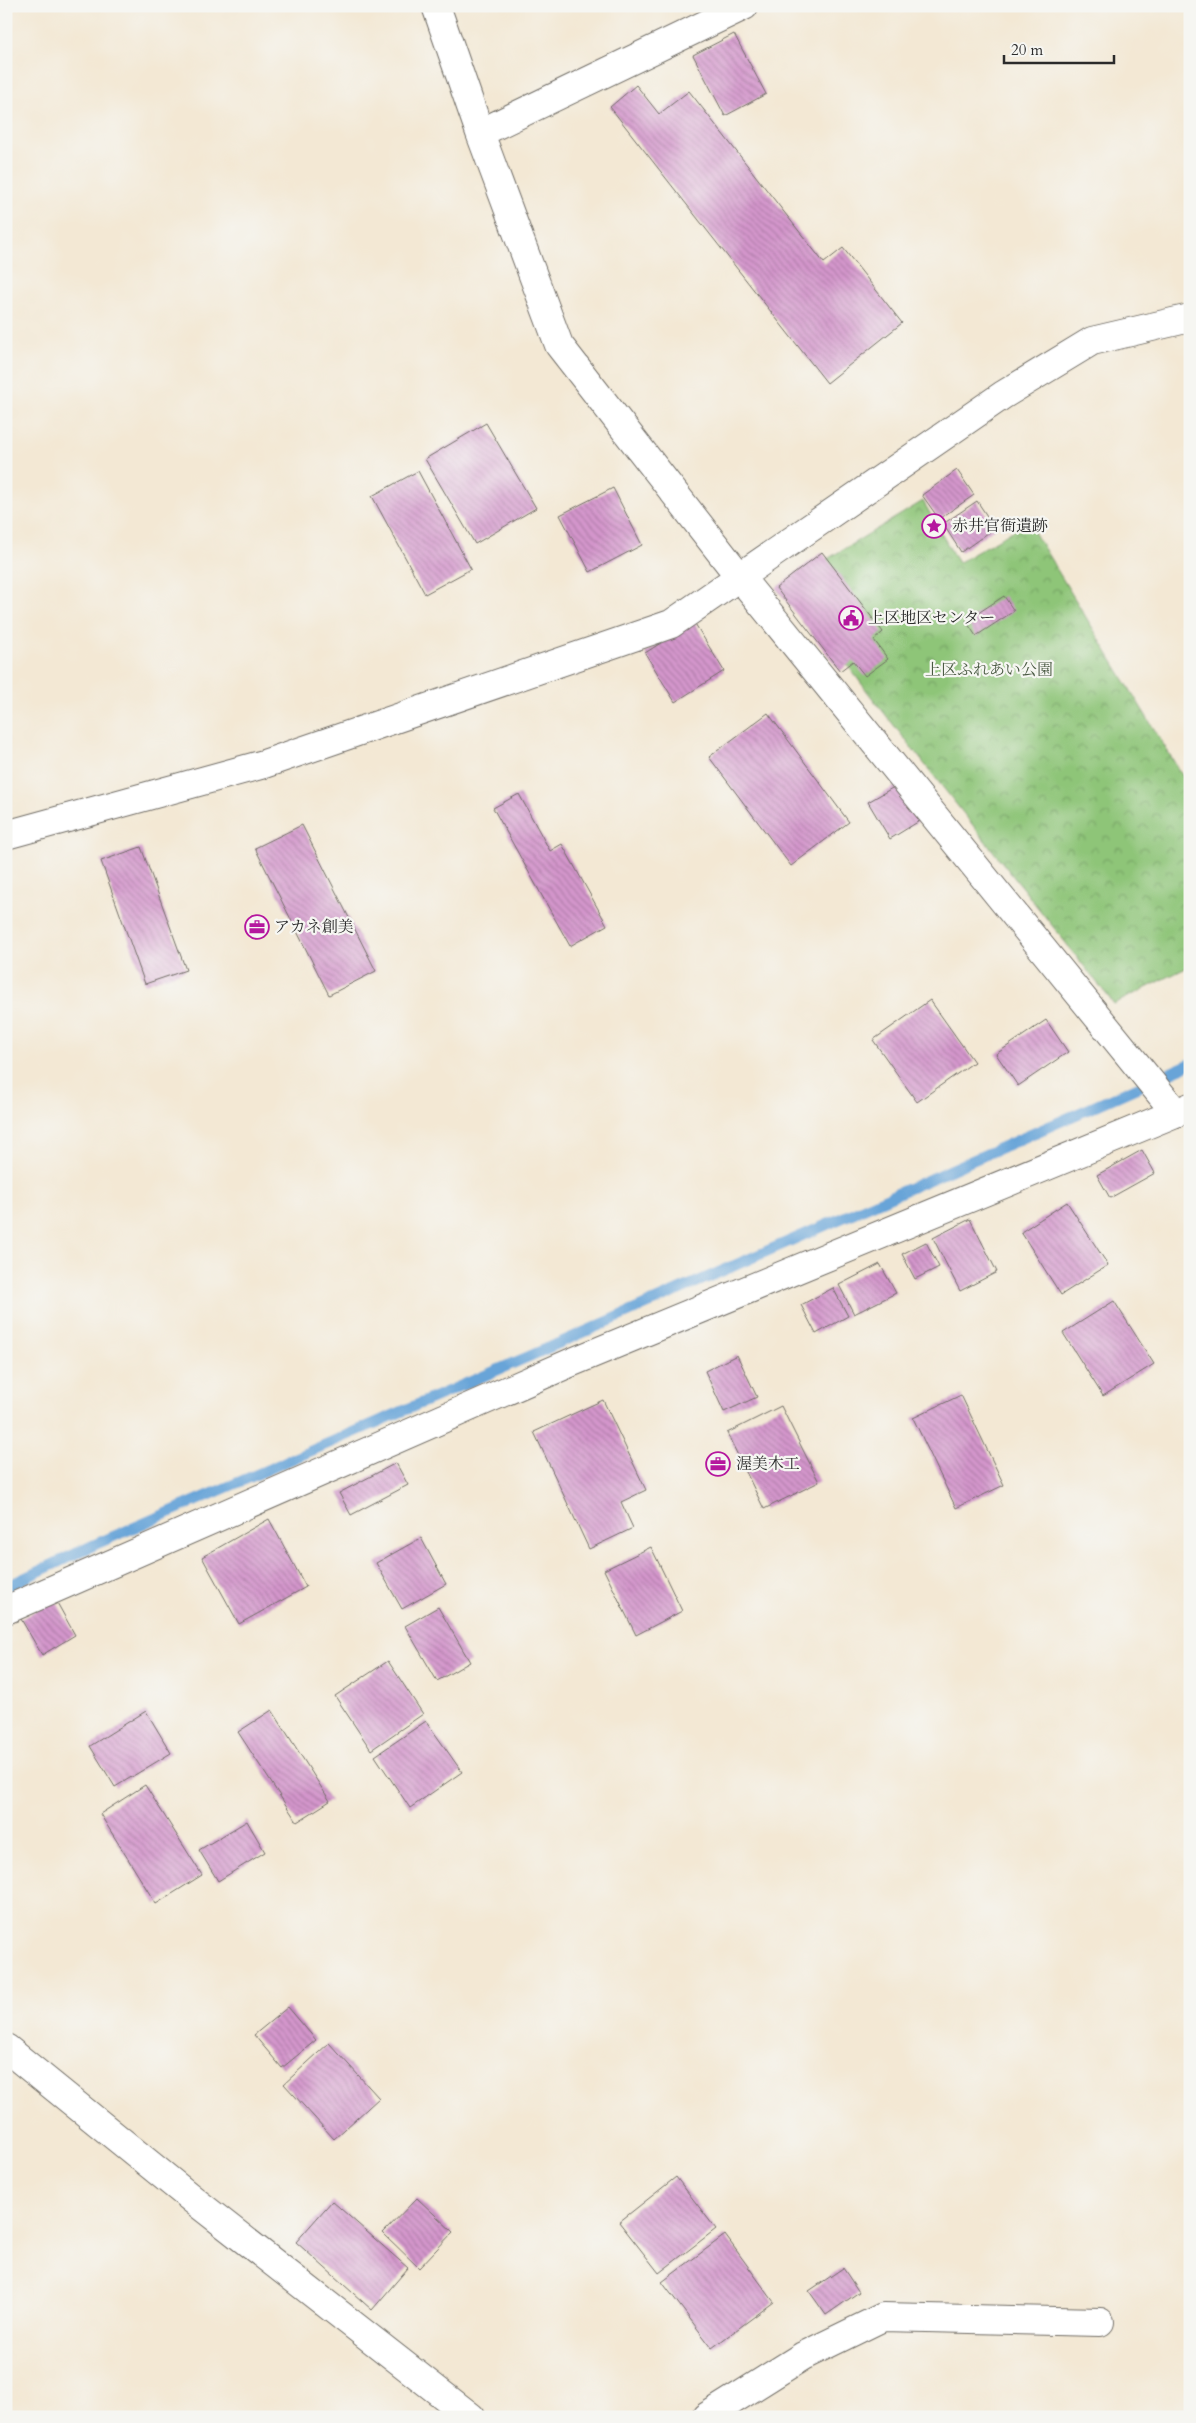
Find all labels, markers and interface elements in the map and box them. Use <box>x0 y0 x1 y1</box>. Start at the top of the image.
scale bar <box>1004 32 1114 64</box>
text: 20 m <box>1011 40 1043 60</box>
place icon: 赤井官衙遺跡 <box>921 513 947 539</box>
place label: 赤井官衙遺跡 <box>952 515 1048 537</box>
public building icon: 上区地区センター <box>838 605 864 631</box>
place label: 上区地区センター <box>868 607 995 629</box>
park label: 上区ふれあい公園 <box>925 659 1053 681</box>
office icon: アカネ創美 <box>244 914 270 940</box>
place label: アカネ創美 <box>274 916 354 938</box>
office icon: 渥美木工 <box>705 1451 731 1477</box>
place label: 渥美木工 <box>736 1453 800 1475</box>

